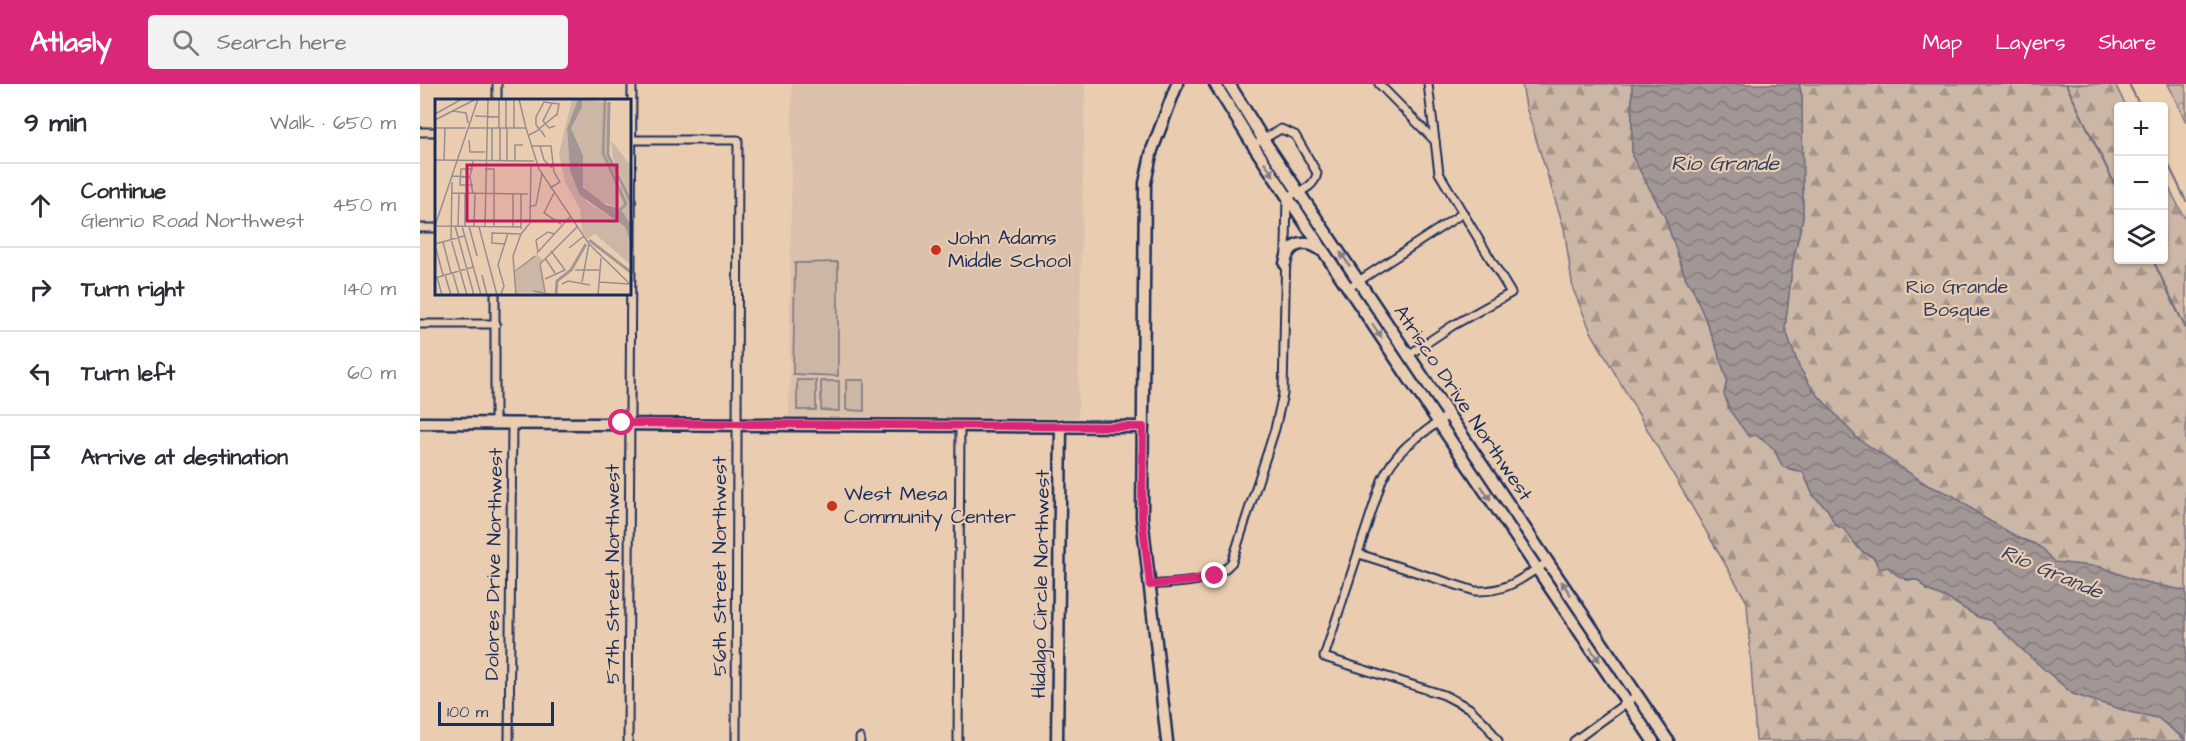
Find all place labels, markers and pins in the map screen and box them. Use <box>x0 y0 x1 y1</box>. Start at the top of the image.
place label: John Adams Middle School <box>948 224 1071 275</box>
marker: John Adams Middle School <box>929 243 943 257</box>
place label: West Mesa Community Center <box>844 480 1016 532</box>
marker: West Mesa Community Center <box>825 499 839 513</box>

